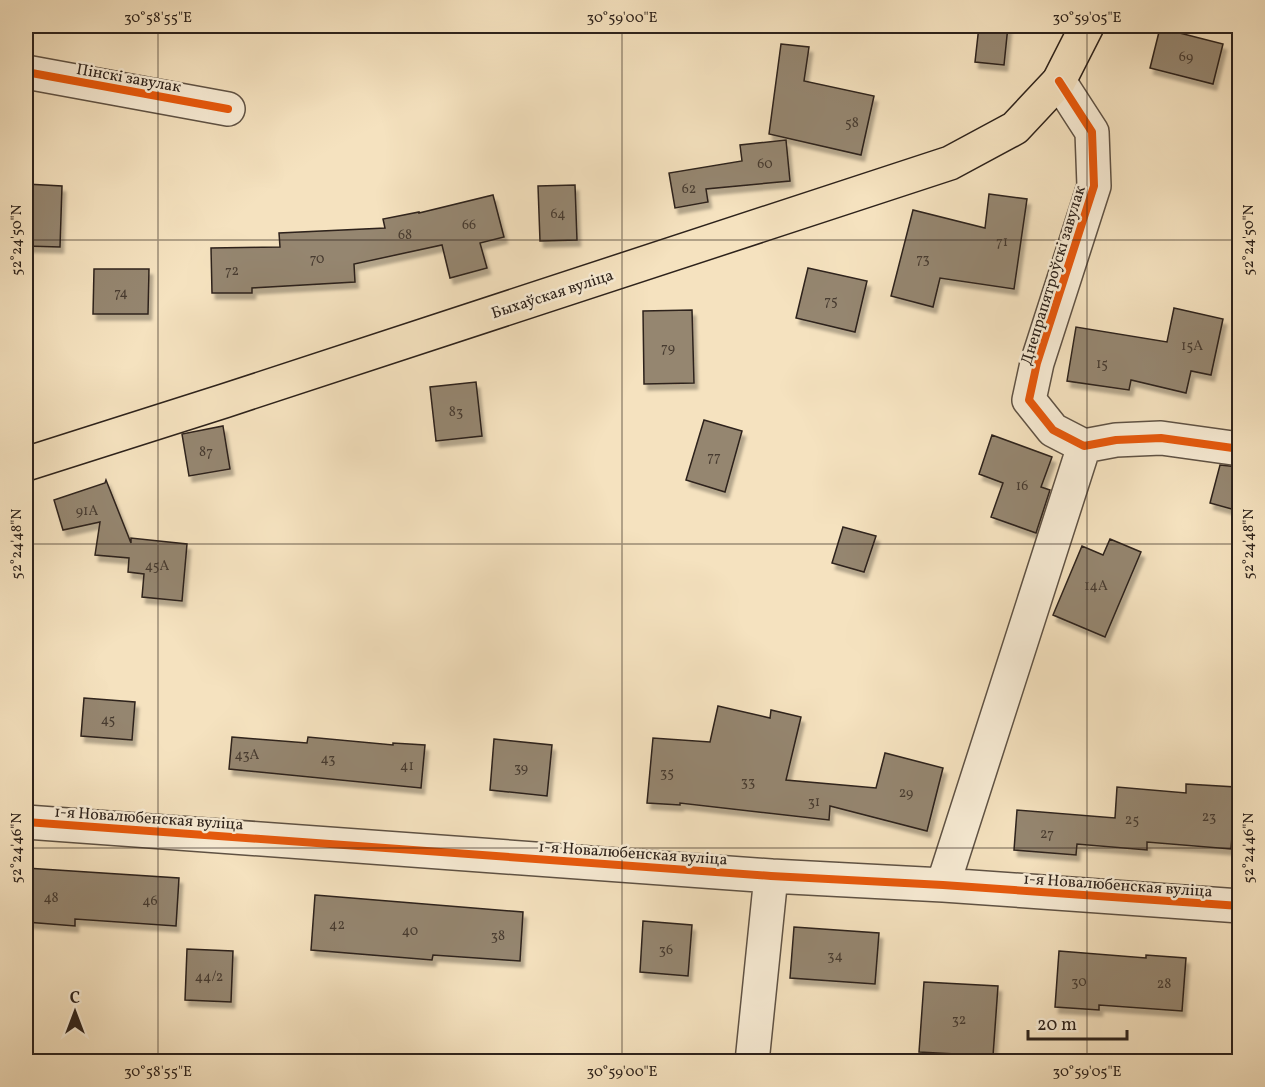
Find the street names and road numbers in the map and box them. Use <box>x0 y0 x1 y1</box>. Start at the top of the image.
street label: Пінскі завулак <box>75 59 183 99</box>
street label: Днепрапятроўскі завулак <box>1016 183 1092 368</box>
street label: Быхаўская вуліца <box>489 265 617 325</box>
street label: 1-я Новалюбенская вуліца <box>54 801 244 837</box>
street label: 1-я Новалюбенская вуліца <box>538 836 728 872</box>
street label: 1-я Новалюбенская вуліца <box>1023 868 1213 904</box>

